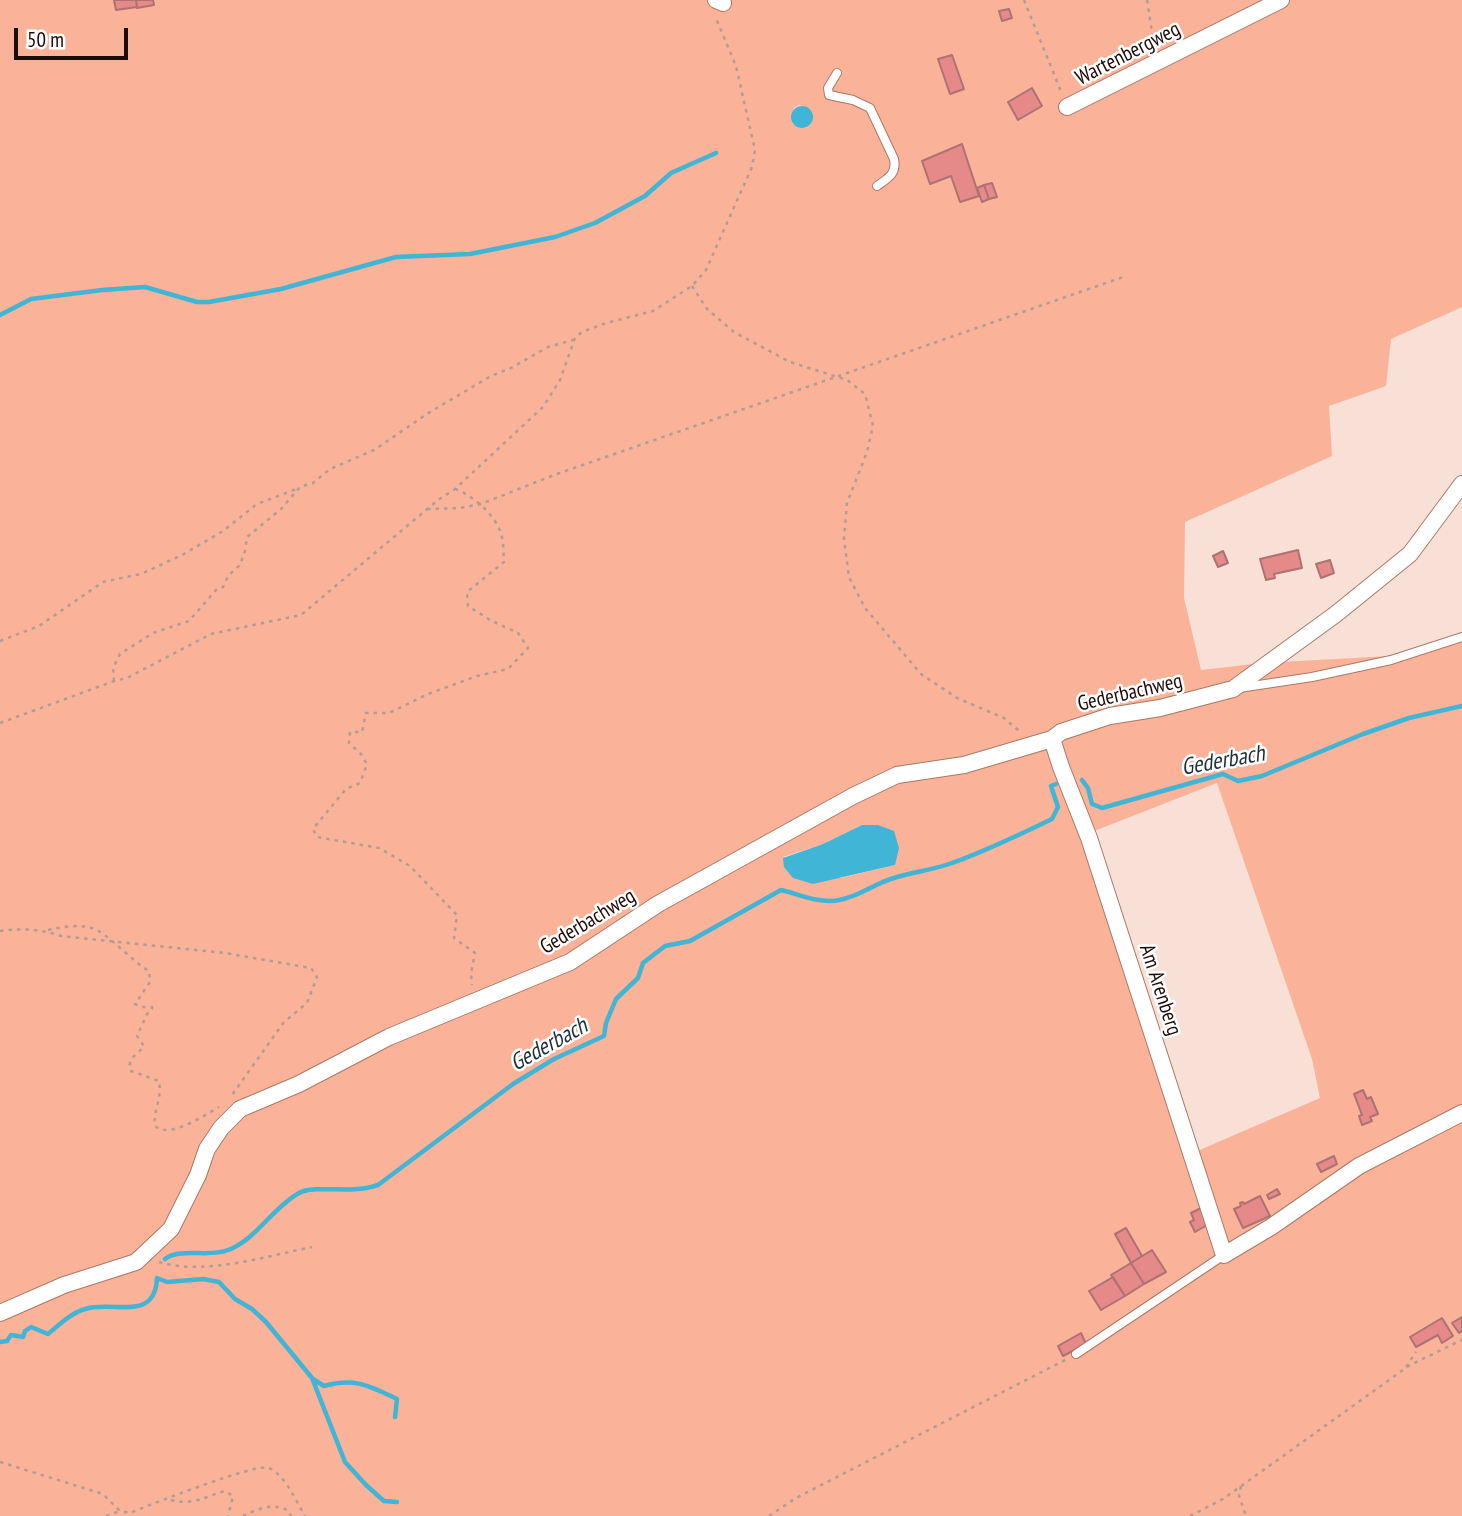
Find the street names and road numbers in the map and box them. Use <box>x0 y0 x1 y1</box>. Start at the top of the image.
street label: Wartenbergweg <box>1072 17 1184 91</box>
street label: Gederbachweg <box>1075 669 1185 717</box>
street label: Gederbachweg <box>536 884 640 960</box>
street label: Am Arenberg <box>1133 941 1187 1039</box>

